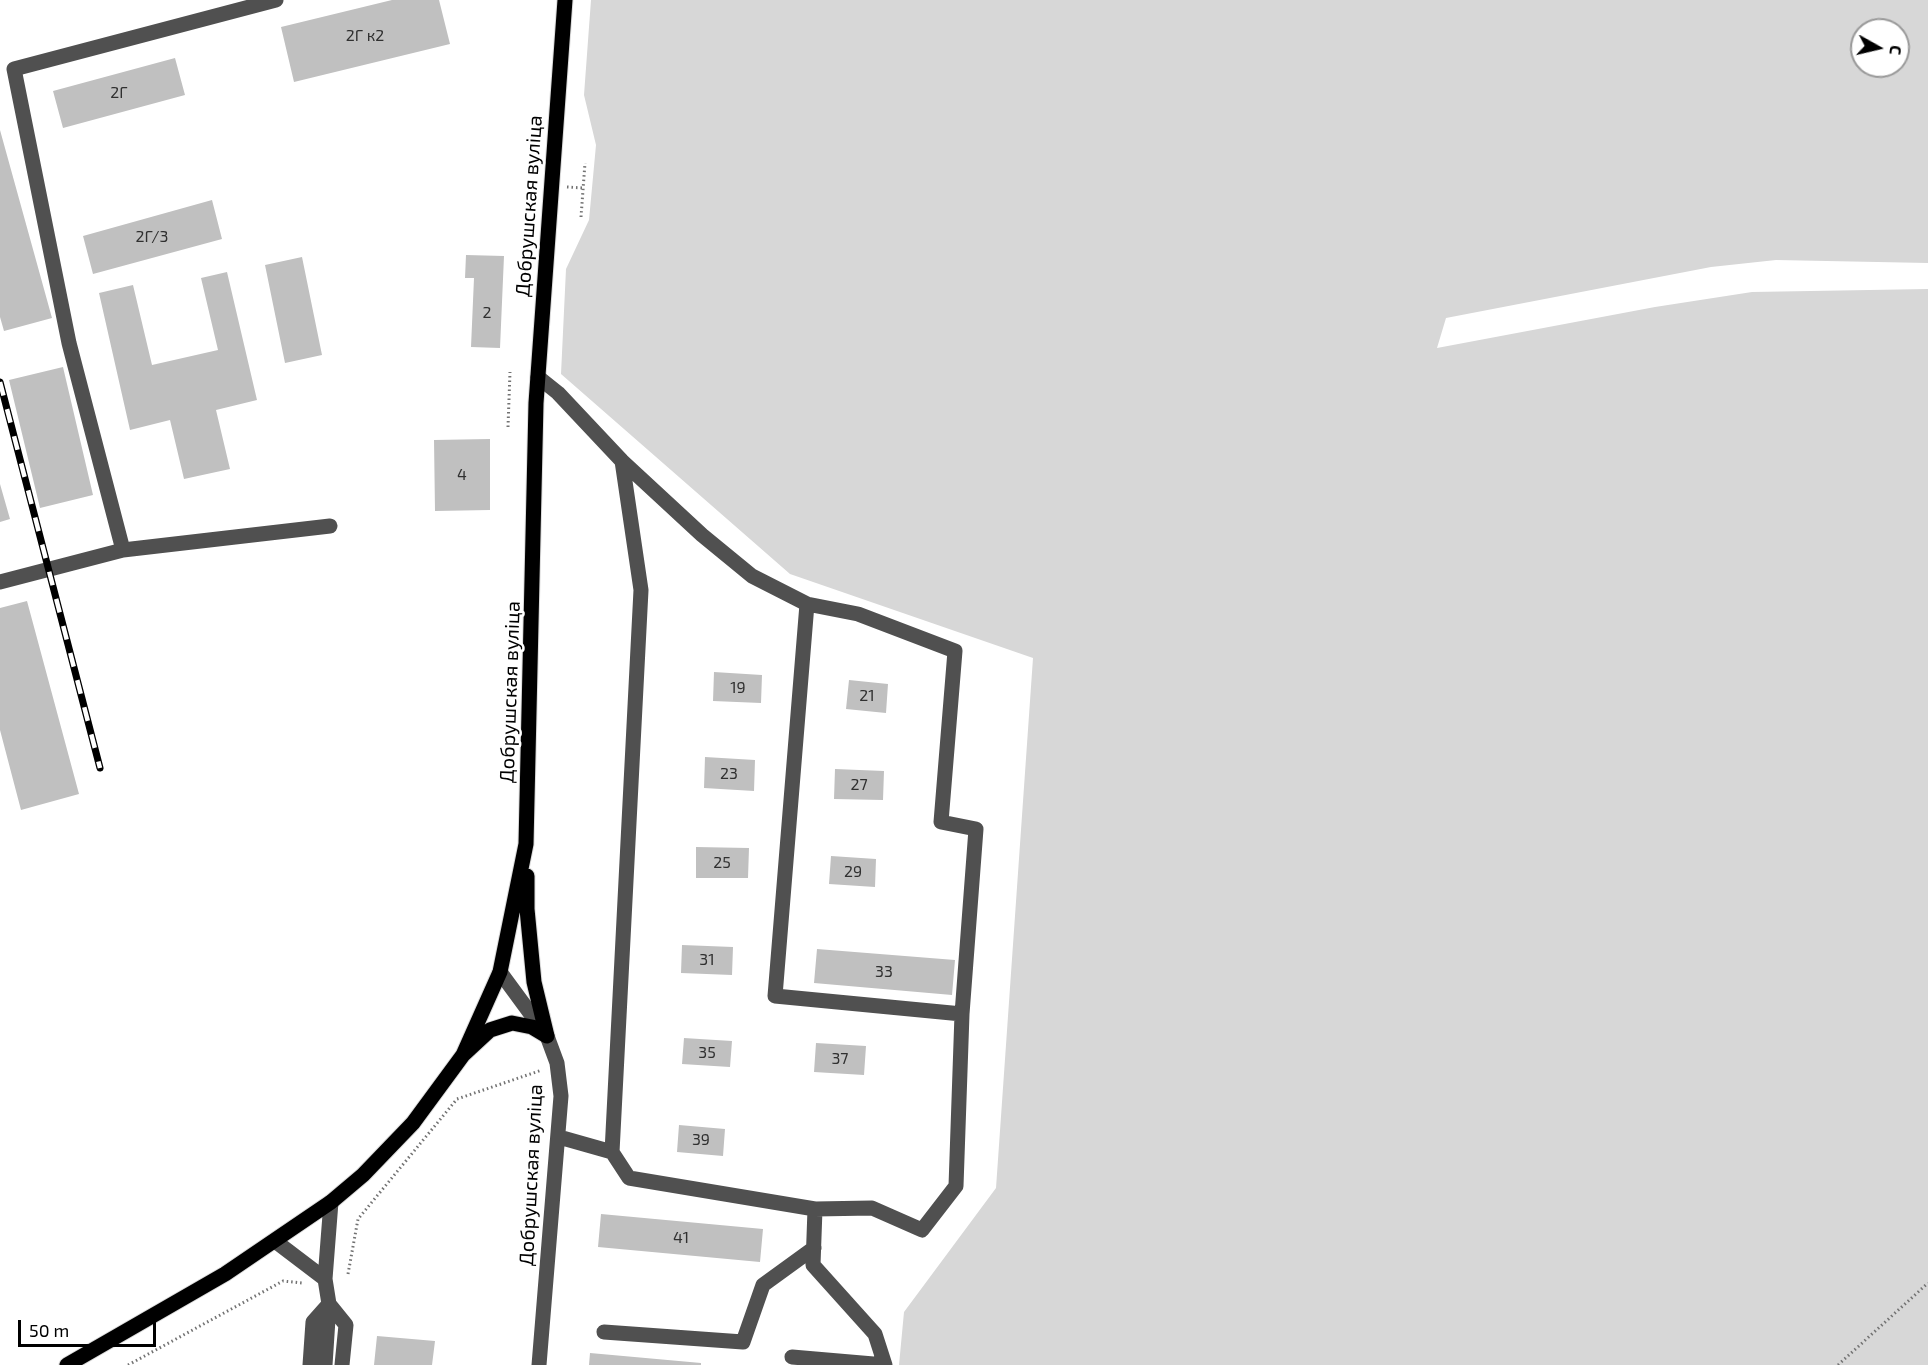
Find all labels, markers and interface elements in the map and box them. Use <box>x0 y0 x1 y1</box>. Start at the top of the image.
north arrow <box>1850 18 1910 78</box>
house number: 2Г к2 <box>346 26 384 46</box>
text: С <box>1886 44 1906 56</box>
house number: 2Г <box>110 83 128 103</box>
street label: Добрушская вуліца <box>511 114 547 298</box>
house number: 2Г/3 <box>136 227 168 247</box>
house number: 2 <box>483 303 491 323</box>
house number: 4 <box>457 465 467 485</box>
street label: Добрушская вуліца <box>495 601 525 783</box>
house number: 19 <box>730 678 746 698</box>
house number: 21 <box>859 686 875 706</box>
house number: 23 <box>720 764 738 784</box>
house number: 27 <box>850 775 868 795</box>
house number: 25 <box>713 853 731 873</box>
house number: 29 <box>844 862 862 882</box>
house number: 31 <box>699 950 715 970</box>
house number: 33 <box>875 962 893 982</box>
house number: 35 <box>698 1043 716 1063</box>
house number: 37 <box>831 1049 849 1069</box>
street label: Добрушская вуліца <box>514 1083 548 1267</box>
house number: 39 <box>692 1130 710 1150</box>
house number: 41 <box>673 1228 689 1248</box>
scale bar <box>21 1308 159 1346</box>
text: 50 m <box>29 1319 69 1341</box>

